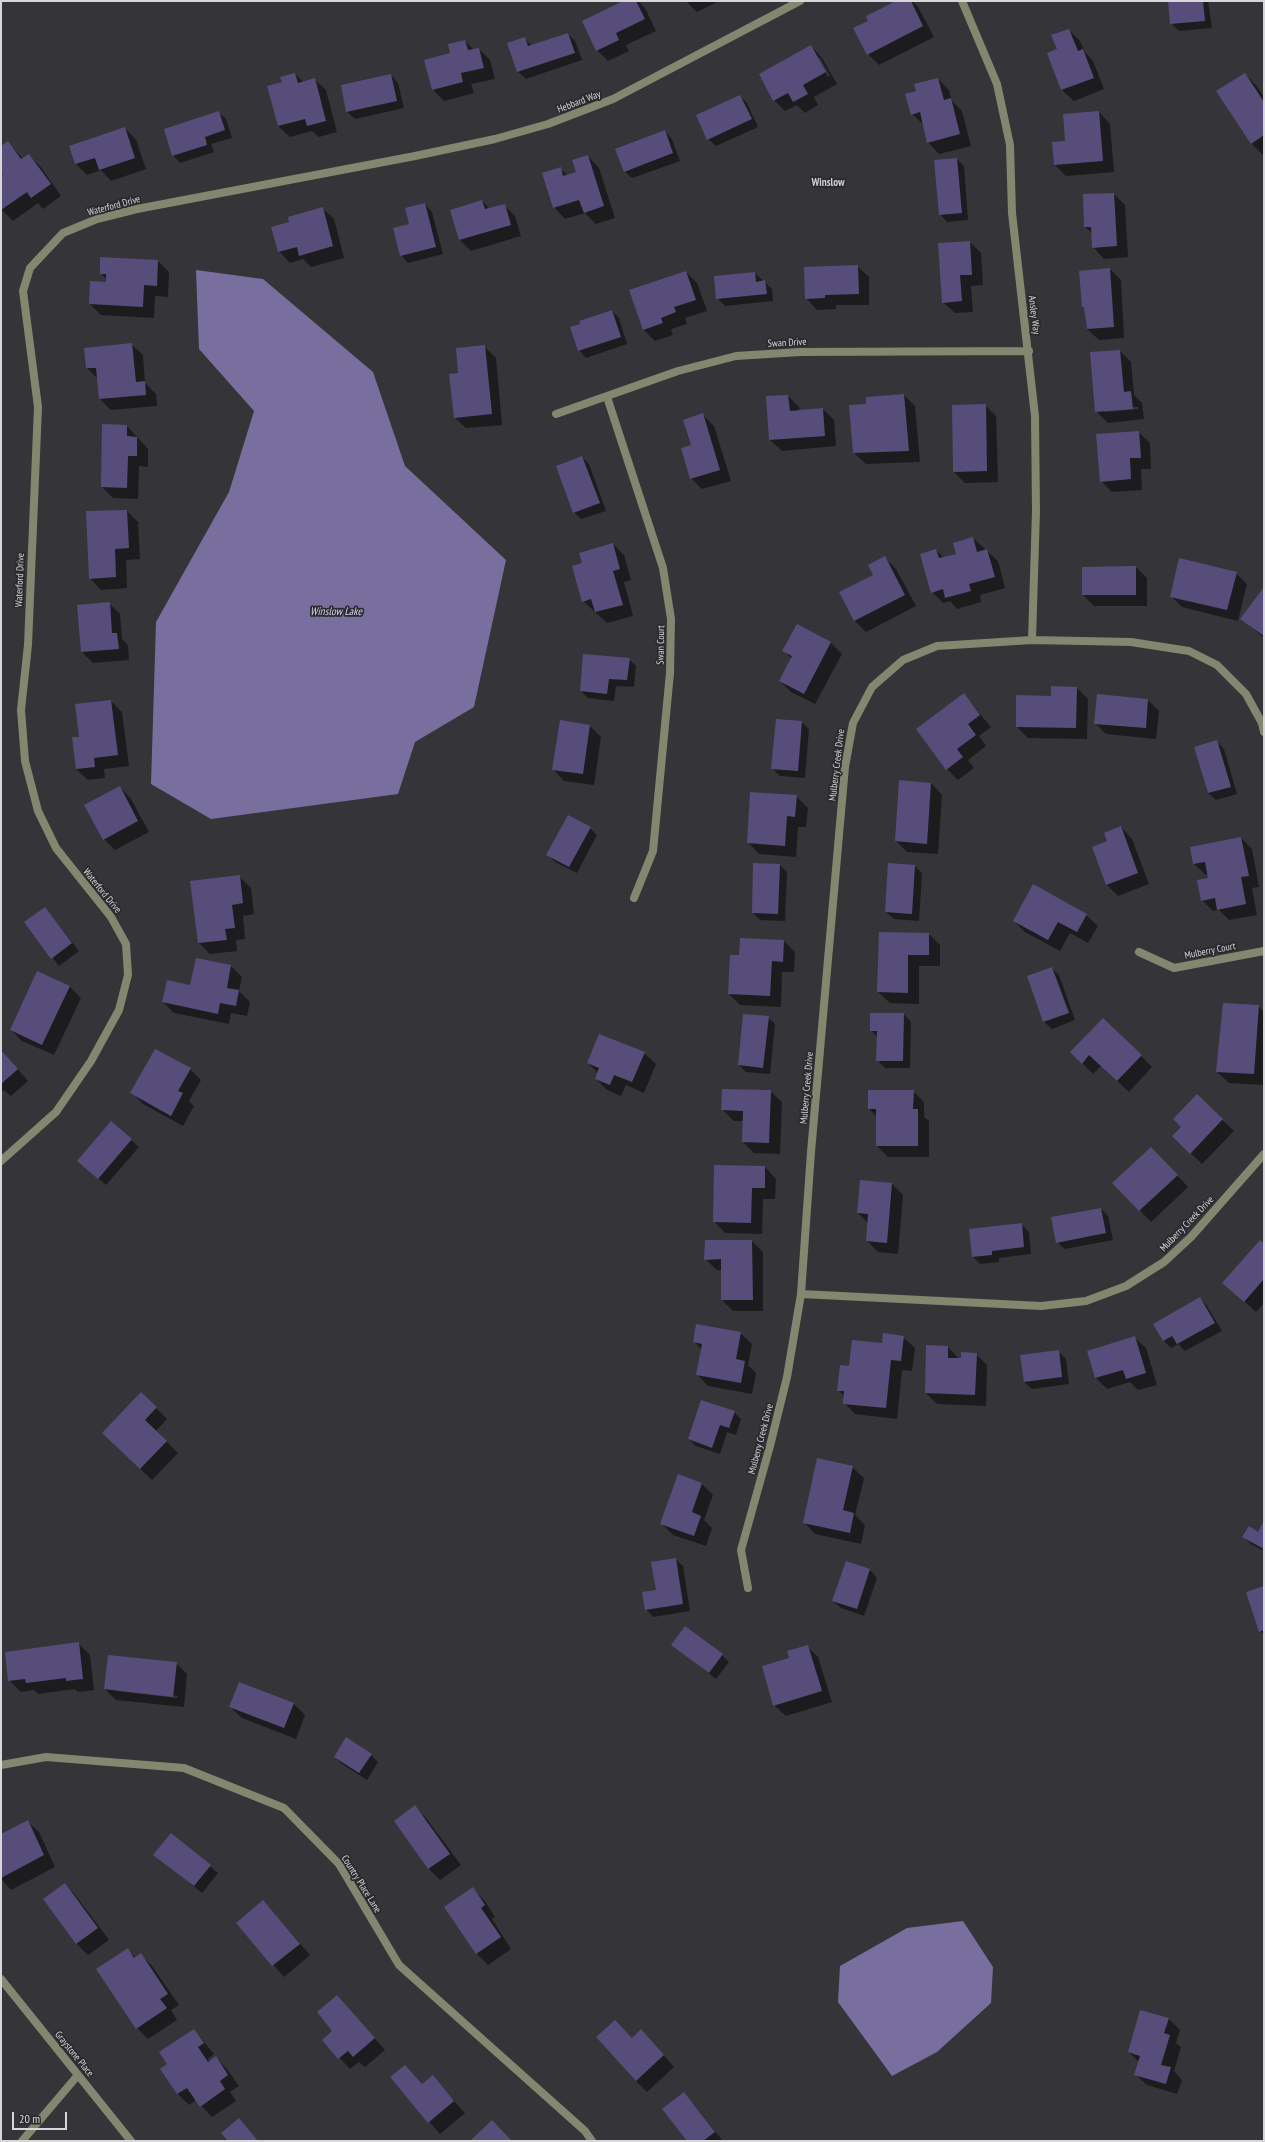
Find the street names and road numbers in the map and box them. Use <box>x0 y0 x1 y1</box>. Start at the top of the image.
street label: Hebbard Way <box>556 88 602 116</box>
street label: Waterford Drive <box>86 193 142 219</box>
street label: Ansley Way <box>1026 295 1042 335</box>
street label: Swan Drive <box>767 336 807 350</box>
street label: Waterford Drive <box>13 553 27 607</box>
street label: Swan Court <box>655 625 667 665</box>
street label: Mulberry Creek Drive <box>827 728 847 802</box>
street label: Waterford Drive <box>80 866 124 916</box>
street label: Mulberry Court <box>1184 940 1236 962</box>
street label: Mulberry Creek Drive <box>798 1051 816 1125</box>
street label: Mulberry Creek Drive <box>1158 1194 1216 1254</box>
street label: Mulberry Creek Drive <box>746 1402 776 1476</box>
street label: Country Place Lane <box>338 1853 384 1915</box>
street label: Graystone Place <box>52 2029 96 2079</box>

